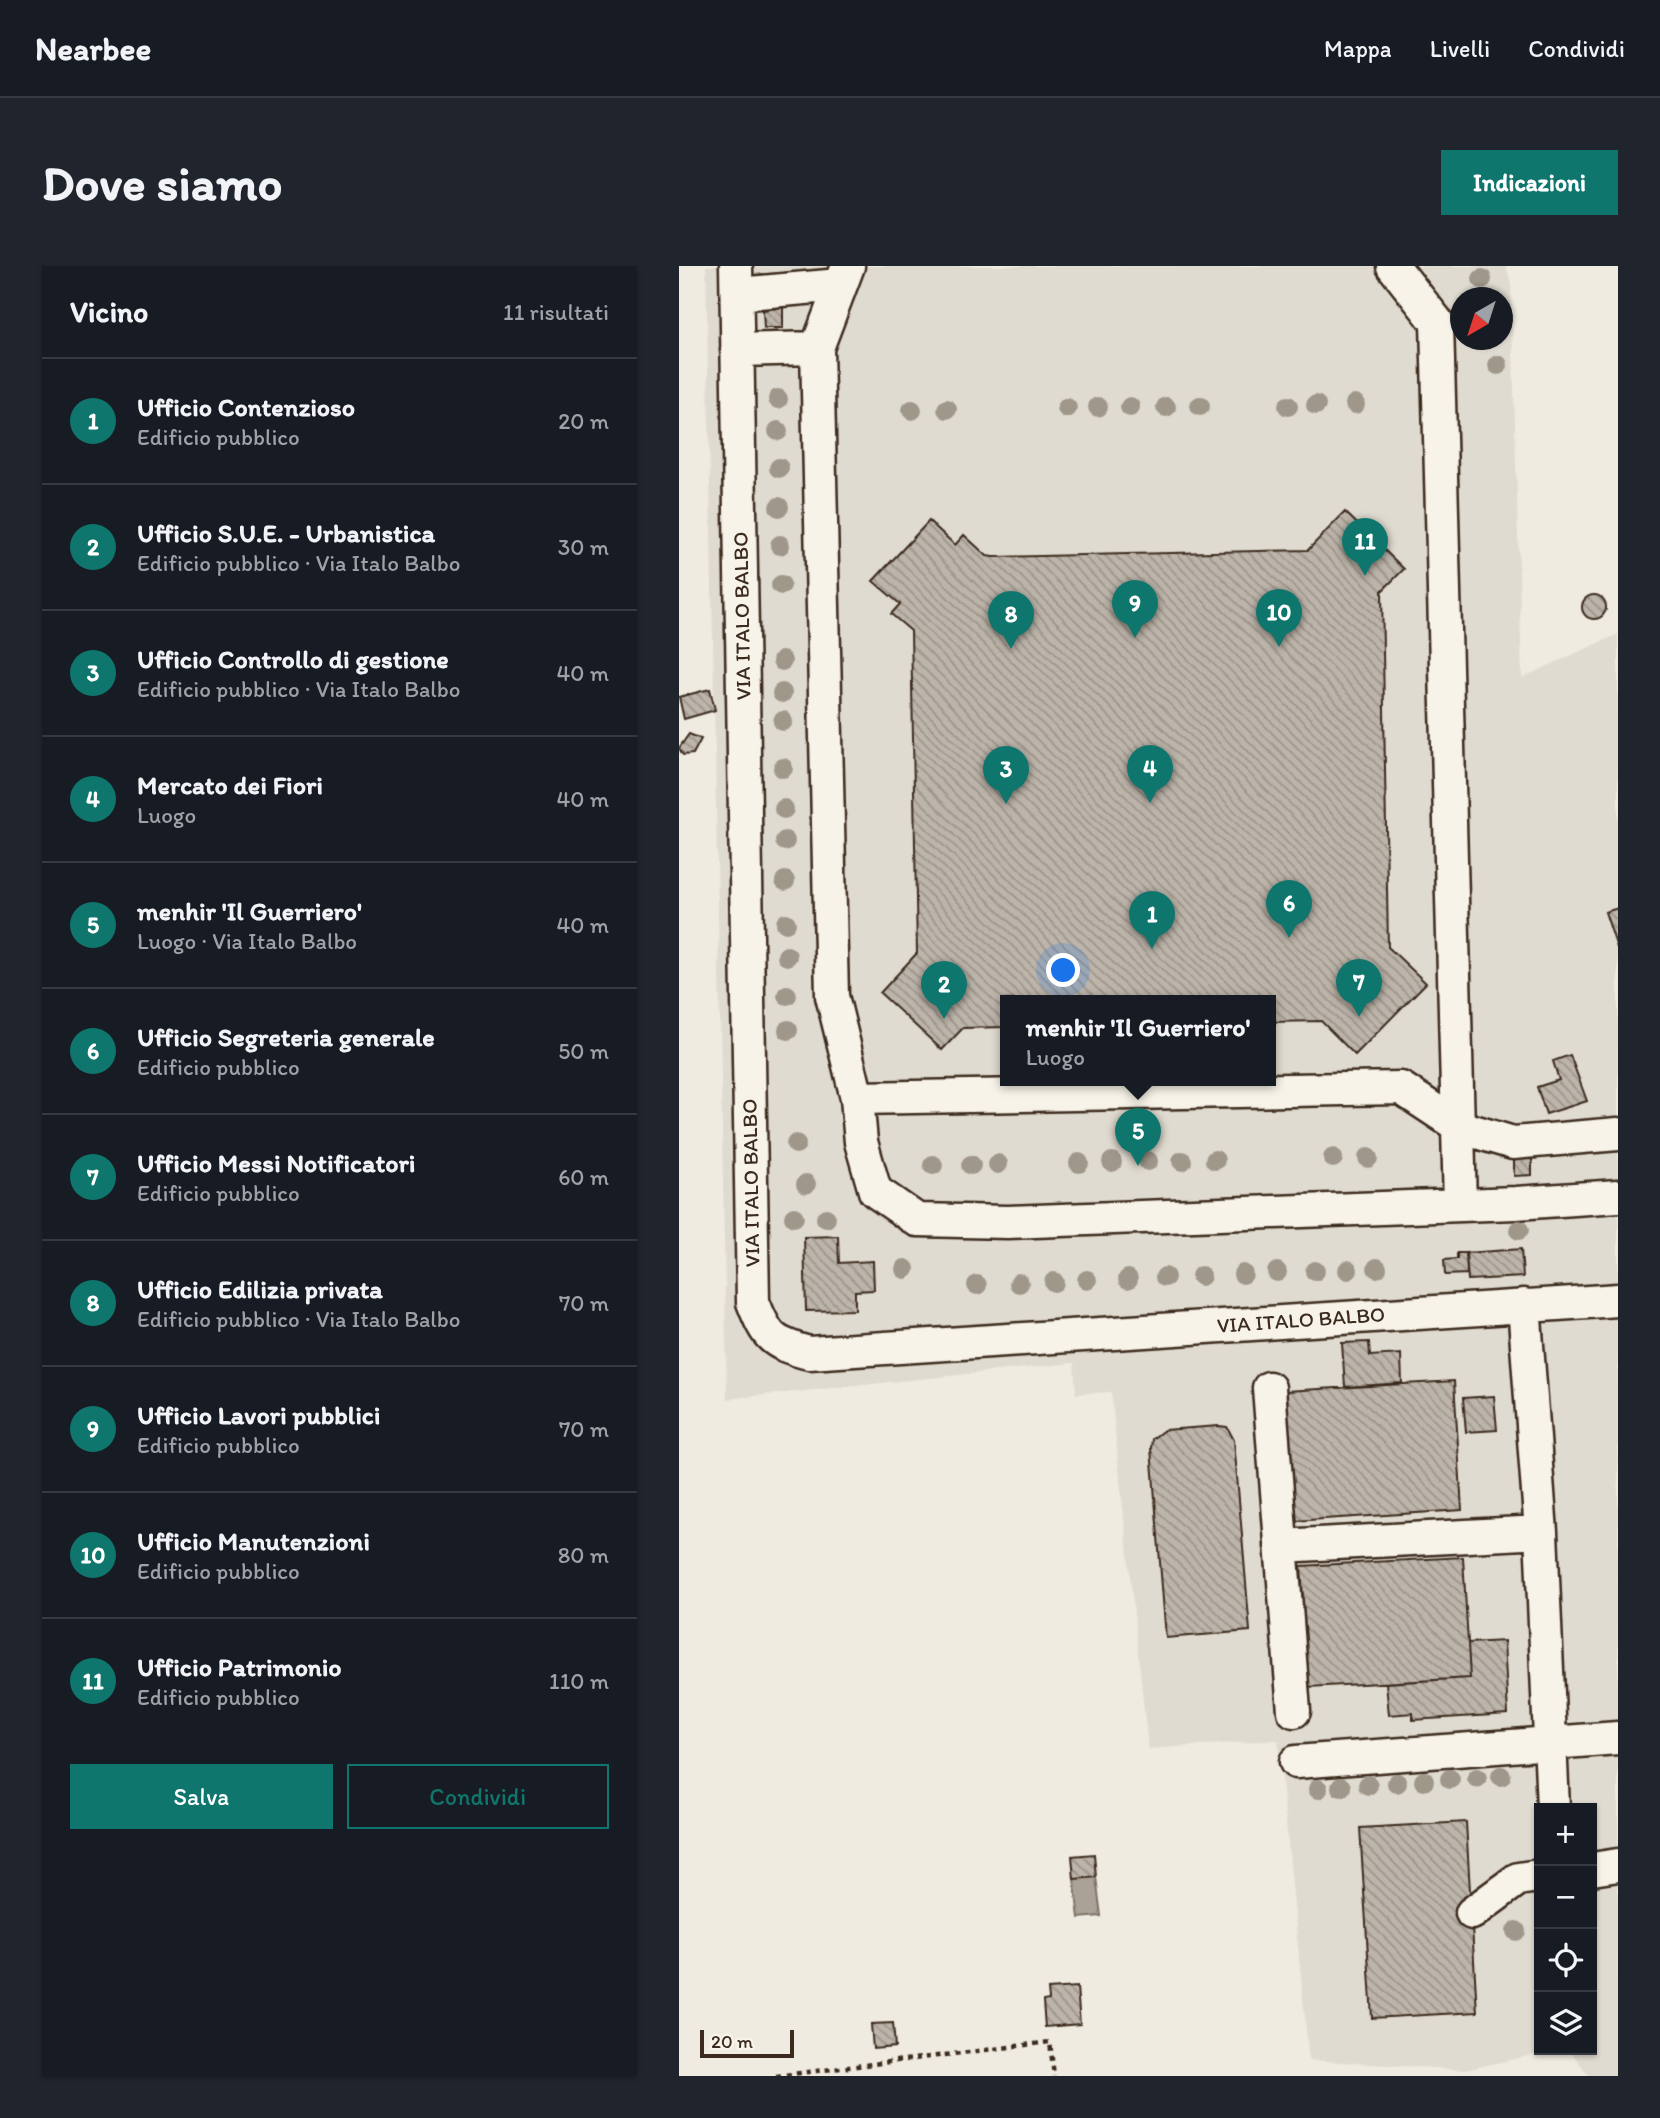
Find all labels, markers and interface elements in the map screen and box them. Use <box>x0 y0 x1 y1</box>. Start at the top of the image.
text: Nearbee <box>35 29 151 68</box>
text: Mappa <box>1324 34 1392 63</box>
text: Livelli <box>1430 34 1490 63</box>
text: Condividi <box>1528 34 1625 63</box>
button: Indicazioni <box>1441 150 1618 215</box>
text: Dove siamo <box>42 153 282 212</box>
north arrow <box>1450 287 1513 350</box>
text: Vicino <box>70 293 148 330</box>
text: 11 risultati <box>503 298 609 326</box>
text: Ufficio Contenzioso <box>137 391 355 423</box>
text: 1 <box>88 407 98 435</box>
text: 20 m <box>558 407 609 435</box>
text: Edificio pubblico <box>137 423 300 451</box>
text: Ufficio S.U.E. - Urbanistica <box>137 517 435 549</box>
pin: 11 <box>1342 518 1388 576</box>
street label: VIA ITALO BALBO <box>728 532 755 700</box>
text: 2 <box>87 533 99 561</box>
text: 30 m <box>558 533 609 561</box>
text: Edificio pubblico · Via Italo Balbo <box>137 549 461 577</box>
pin: 9 <box>1112 580 1158 638</box>
pin: 10 <box>1256 589 1302 647</box>
pin: 8 <box>988 591 1034 649</box>
text: Ufficio Controllo di gestione <box>137 643 449 675</box>
text: 3 <box>87 659 99 687</box>
text: 40 m <box>556 659 609 687</box>
text: Edificio pubblico · Via Italo Balbo <box>137 675 461 703</box>
pin: 4 <box>1127 745 1173 803</box>
pin: 3 <box>983 746 1029 804</box>
text: Mercato dei Fiori <box>137 769 323 801</box>
text: 4 <box>86 785 100 813</box>
text: 40 m <box>556 785 609 813</box>
text: Luogo <box>137 801 196 829</box>
pin: 6 <box>1266 880 1312 938</box>
pin: 1 <box>1129 891 1175 949</box>
text: menhir 'Il Guerriero' <box>137 895 362 927</box>
text: 5 <box>87 911 99 939</box>
text: 40 m <box>556 911 609 939</box>
text: Luogo · Via Italo Balbo <box>137 927 357 955</box>
your location <box>1046 953 1080 987</box>
pin: 7 <box>1336 959 1382 1017</box>
pin: 2 <box>921 961 967 1019</box>
popup <box>1000 995 1276 1086</box>
text: menhir 'Il Guerriero' <box>1026 1011 1250 1043</box>
text: Ufficio Segreteria generale <box>137 1021 435 1053</box>
text: 6 <box>87 1037 99 1065</box>
text: 50 m <box>558 1037 609 1065</box>
text: Luogo <box>1026 1043 1085 1071</box>
text: Edificio pubblico <box>137 1053 300 1081</box>
street label: VIA ITALO BALBO <box>737 1099 764 1267</box>
pin: 5 <box>1115 1108 1161 1166</box>
text: Ufficio Messi Notificatori <box>137 1147 415 1179</box>
text: 7 <box>87 1163 99 1191</box>
text: 60 m <box>558 1163 609 1191</box>
text: Edificio pubblico <box>137 1179 300 1207</box>
text: Ufficio Edilizia privata <box>137 1273 383 1305</box>
text: 8 <box>87 1289 99 1317</box>
text: 70 m <box>559 1289 609 1317</box>
street label: VIA ITALO BALBO <box>1216 1301 1386 1338</box>
text: Edificio pubblico · Via Italo Balbo <box>137 1305 461 1333</box>
text: Ufficio Lavori pubblici <box>137 1399 380 1431</box>
text: 9 <box>87 1415 99 1443</box>
text: 70 m <box>559 1415 609 1443</box>
text: Edificio pubblico <box>137 1431 300 1459</box>
text: Ufficio Manutenzioni <box>137 1525 370 1557</box>
text: 10 <box>81 1541 105 1569</box>
text: 80 m <box>558 1541 609 1569</box>
text: Edificio pubblico <box>137 1557 300 1585</box>
text: Ufficio Patrimonio <box>137 1651 342 1683</box>
text: 11 <box>82 1667 104 1695</box>
text: 110 m <box>549 1667 609 1695</box>
text: Edificio pubblico <box>137 1683 300 1711</box>
button: Salva <box>70 1764 333 1829</box>
button: Condividi <box>347 1764 609 1829</box>
map controls <box>1534 1803 1597 2055</box>
button: + <box>1534 1803 1597 1866</box>
button: − <box>1534 1866 1597 1929</box>
button: locate <box>1534 1929 1597 1992</box>
button: layers <box>1534 1992 1597 2055</box>
scale bar <box>700 2027 795 2059</box>
text: 20 m <box>711 2030 753 2053</box>

